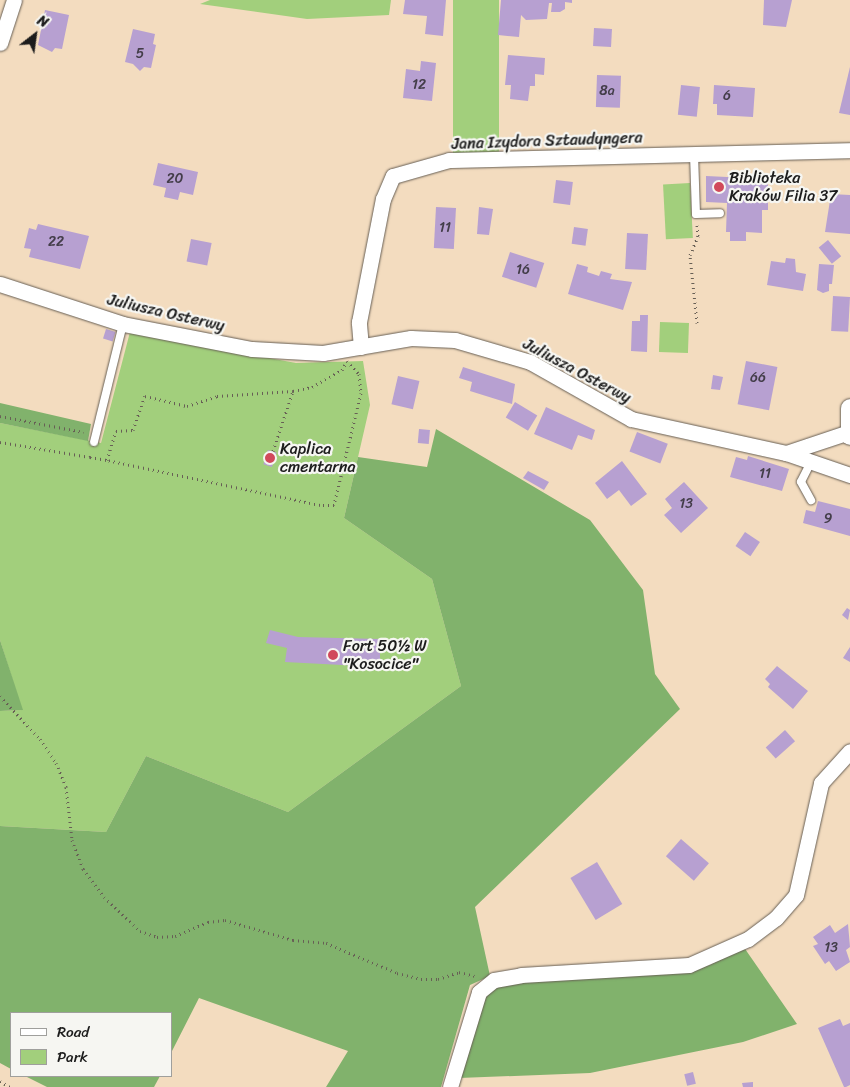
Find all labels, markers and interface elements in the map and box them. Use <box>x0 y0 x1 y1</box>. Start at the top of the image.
text: N <box>32 8 53 35</box>
north arrow <box>10 10 60 60</box>
house number: 5 <box>136 46 144 62</box>
house number: 12 <box>412 77 426 93</box>
house number: 8a <box>599 83 615 99</box>
house number: 6 <box>723 88 731 104</box>
street label: Jana Izydora Sztaudyngera <box>451 128 643 154</box>
place label: Biblioteka Kraków Filia 37 <box>729 168 837 206</box>
house number: 20 <box>167 171 183 187</box>
marker: Biblioteka Kraków Filia 37 <box>713 181 725 193</box>
house number: 11 <box>439 220 451 236</box>
house number: 22 <box>48 234 64 250</box>
house number: 16 <box>516 262 530 278</box>
street label: Juliusza Osterwy <box>106 290 226 336</box>
street label: Juliusza Osterwy <box>520 334 634 408</box>
house number: 66 <box>750 370 766 386</box>
place label: Kaplica cmentarna <box>280 439 355 477</box>
marker: Kaplica cmentarna <box>264 452 276 464</box>
house number: 11 <box>759 466 771 482</box>
house number: 13 <box>679 496 693 512</box>
house number: 9 <box>824 511 832 527</box>
place label: Fort 50½ W "Kosocice" <box>343 636 427 674</box>
marker: Fort 50½ W "Kosocice" <box>327 649 339 661</box>
house number: 13 <box>824 940 838 956</box>
legend <box>10 1012 172 1077</box>
text: Road <box>57 1019 89 1045</box>
text: Park <box>57 1044 88 1070</box>

